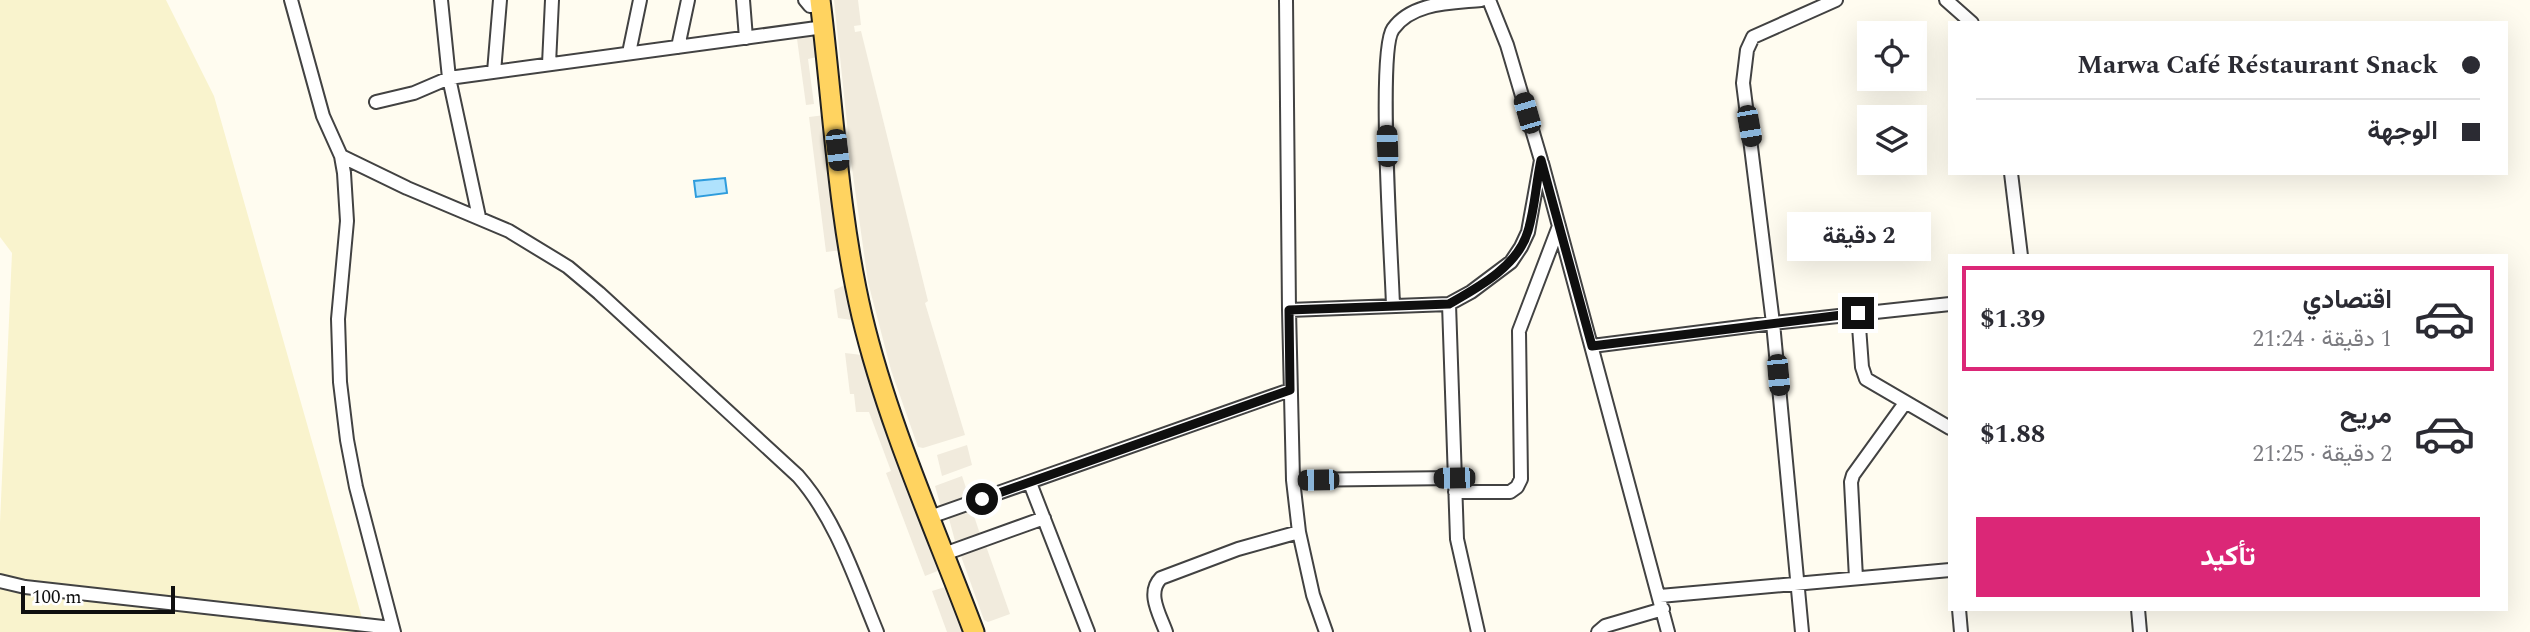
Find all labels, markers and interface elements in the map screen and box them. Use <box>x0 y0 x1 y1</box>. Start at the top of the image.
map controls <box>1857 21 1927 175</box>
button: locate <box>1857 21 1927 91</box>
text: Marwa Café Réstaurant Snack <box>2077 45 2438 85</box>
car <box>1512 90 1543 136</box>
car <box>1736 103 1763 149</box>
button: layers <box>1857 105 1927 175</box>
text: الوجهة <box>2367 111 2438 151</box>
car <box>1376 125 1399 167</box>
car <box>825 128 850 172</box>
callout: 2 دقيقة <box>1786 212 1930 260</box>
text: 2 دقيقة <box>1823 219 1895 254</box>
text: اقتصادي <box>2303 280 2392 320</box>
icon: car <box>2413 287 2476 350</box>
route end <box>1842 297 1874 329</box>
text: $1.39 <box>1980 299 2045 339</box>
text: 1 دقيقة · 21:24 <box>2253 322 2392 357</box>
car <box>1766 353 1791 397</box>
text: مريح <box>2340 395 2392 435</box>
icon: car <box>2413 402 2476 465</box>
text: $1.88 <box>1980 414 2045 454</box>
text: 2 دقيقة · 21:25 <box>2253 437 2392 472</box>
car <box>1433 467 1476 489</box>
car <box>1297 469 1340 491</box>
route start <box>966 483 998 515</box>
button: تأكيد <box>1976 517 2480 597</box>
scale bar <box>21 583 175 615</box>
text: 100 m <box>32 583 82 612</box>

